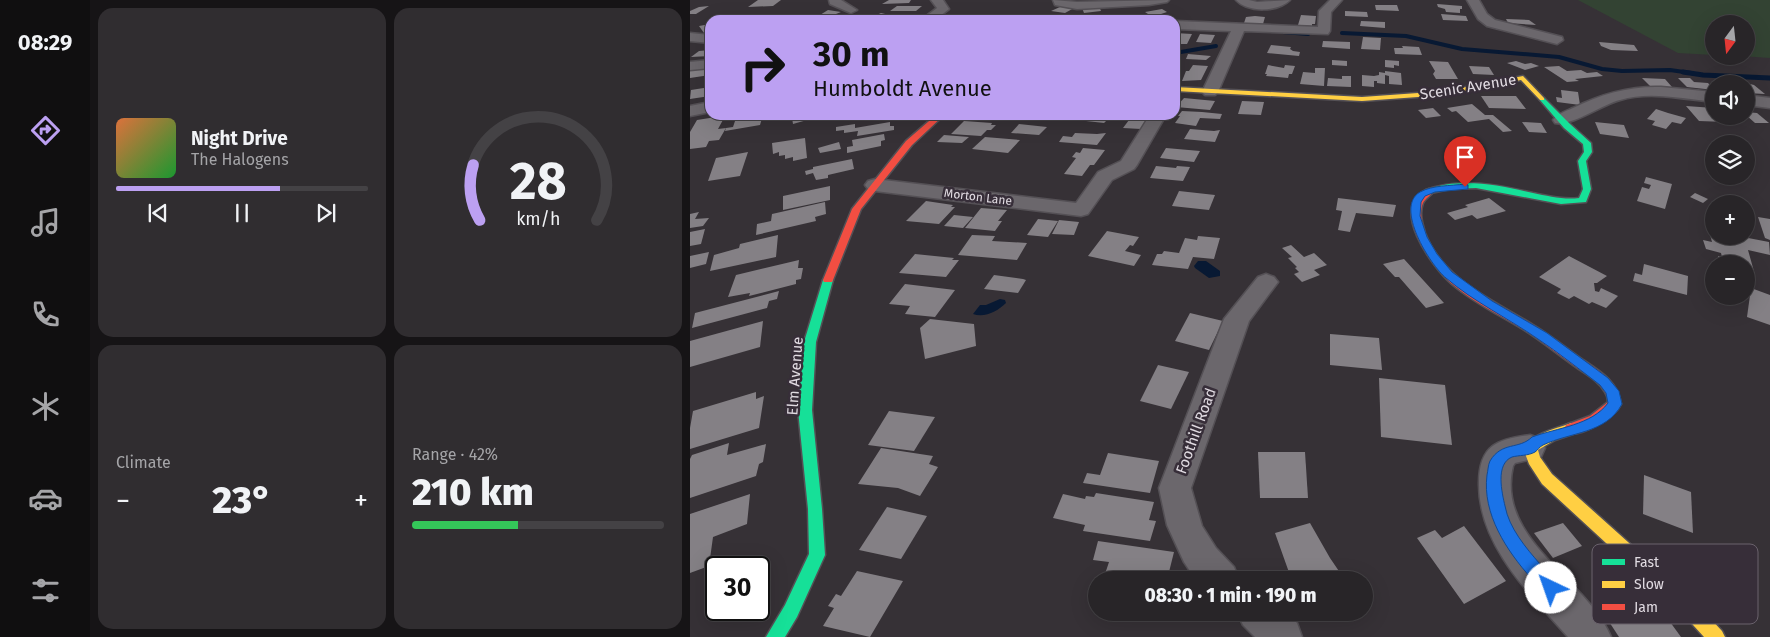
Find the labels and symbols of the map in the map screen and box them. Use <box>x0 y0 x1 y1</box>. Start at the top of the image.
north arrow <box>1705 15 1755 65</box>
street label: Scenic Avenue <box>1419 71 1517 103</box>
pin <box>1444 136 1486 187</box>
street label: Morton Lane <box>943 186 1013 208</box>
street label: Elm Avenue <box>783 336 807 416</box>
street label: Foothill Road <box>1172 386 1220 476</box>
legend <box>1592 544 1758 624</box>
text: Fast <box>1634 554 1660 571</box>
speed limit sign: 30 <box>705 556 770 621</box>
position arrow <box>1524 561 1576 613</box>
text: Slow <box>1634 576 1664 593</box>
text: Jam <box>1634 599 1658 616</box>

